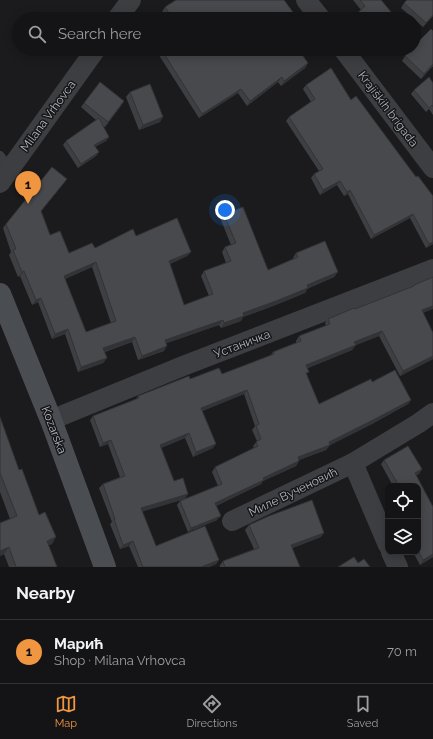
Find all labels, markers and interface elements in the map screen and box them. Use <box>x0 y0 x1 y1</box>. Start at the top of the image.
search box <box>12 12 421 56</box>
icon: search <box>26 23 48 45</box>
text: Search here <box>58 25 141 43</box>
street label: Krajiških brigada <box>355 69 421 149</box>
street label: Milana Vrhovca <box>18 78 78 154</box>
pin: 1 <box>15 171 41 204</box>
your location <box>215 200 235 220</box>
street label: Устаничка <box>212 327 272 361</box>
street label: Kozarska <box>39 404 69 456</box>
street label: Миле Вученовић <box>246 464 340 520</box>
map controls <box>385 483 421 555</box>
button: locate <box>385 483 421 519</box>
button: layers <box>385 519 421 555</box>
text: Nearby <box>16 583 75 603</box>
text: Марић <box>54 635 103 653</box>
text: 1 <box>26 644 32 659</box>
text: 70 m <box>387 644 417 659</box>
text: Shop · Milana Vrhovca <box>54 653 186 668</box>
tab: Map <box>55 693 77 730</box>
tab: Directions <box>187 693 237 730</box>
tab: Saved <box>347 693 378 730</box>

